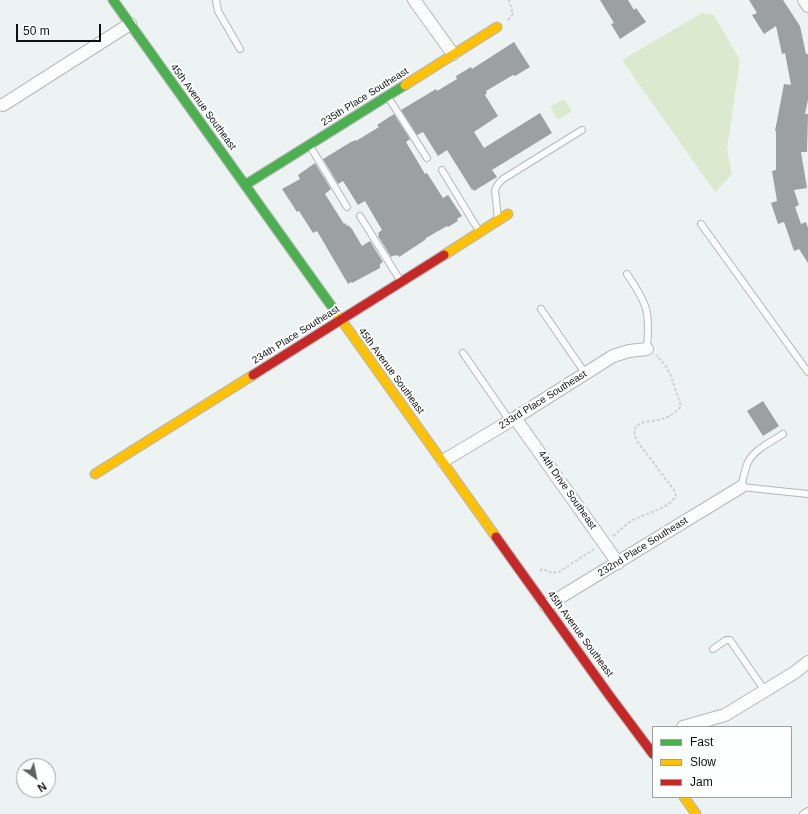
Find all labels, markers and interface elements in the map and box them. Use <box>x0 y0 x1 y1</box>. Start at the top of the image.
scale bar <box>18 16 103 42</box>
text: 50 m <box>23 24 50 38</box>
street label: 45th Avenue Southeast <box>168 61 238 153</box>
street label: 235th Place Southeast <box>319 65 411 129</box>
street label: 234th Place Southeast <box>250 303 342 367</box>
street label: 45th Avenue Southeast <box>356 325 426 417</box>
street label: 233rd Place Southeast <box>497 368 589 432</box>
street label: 44th Drive Southeast <box>535 448 599 532</box>
street label: 232nd Place Southeast <box>596 515 690 579</box>
street label: 45th Avenue Southeast <box>545 588 615 680</box>
legend <box>652 726 792 798</box>
text: Fast <box>690 735 713 749</box>
text: Slow <box>690 755 716 769</box>
north arrow <box>16 758 56 798</box>
text: Jam <box>690 775 713 789</box>
text: N <box>35 780 49 794</box>

